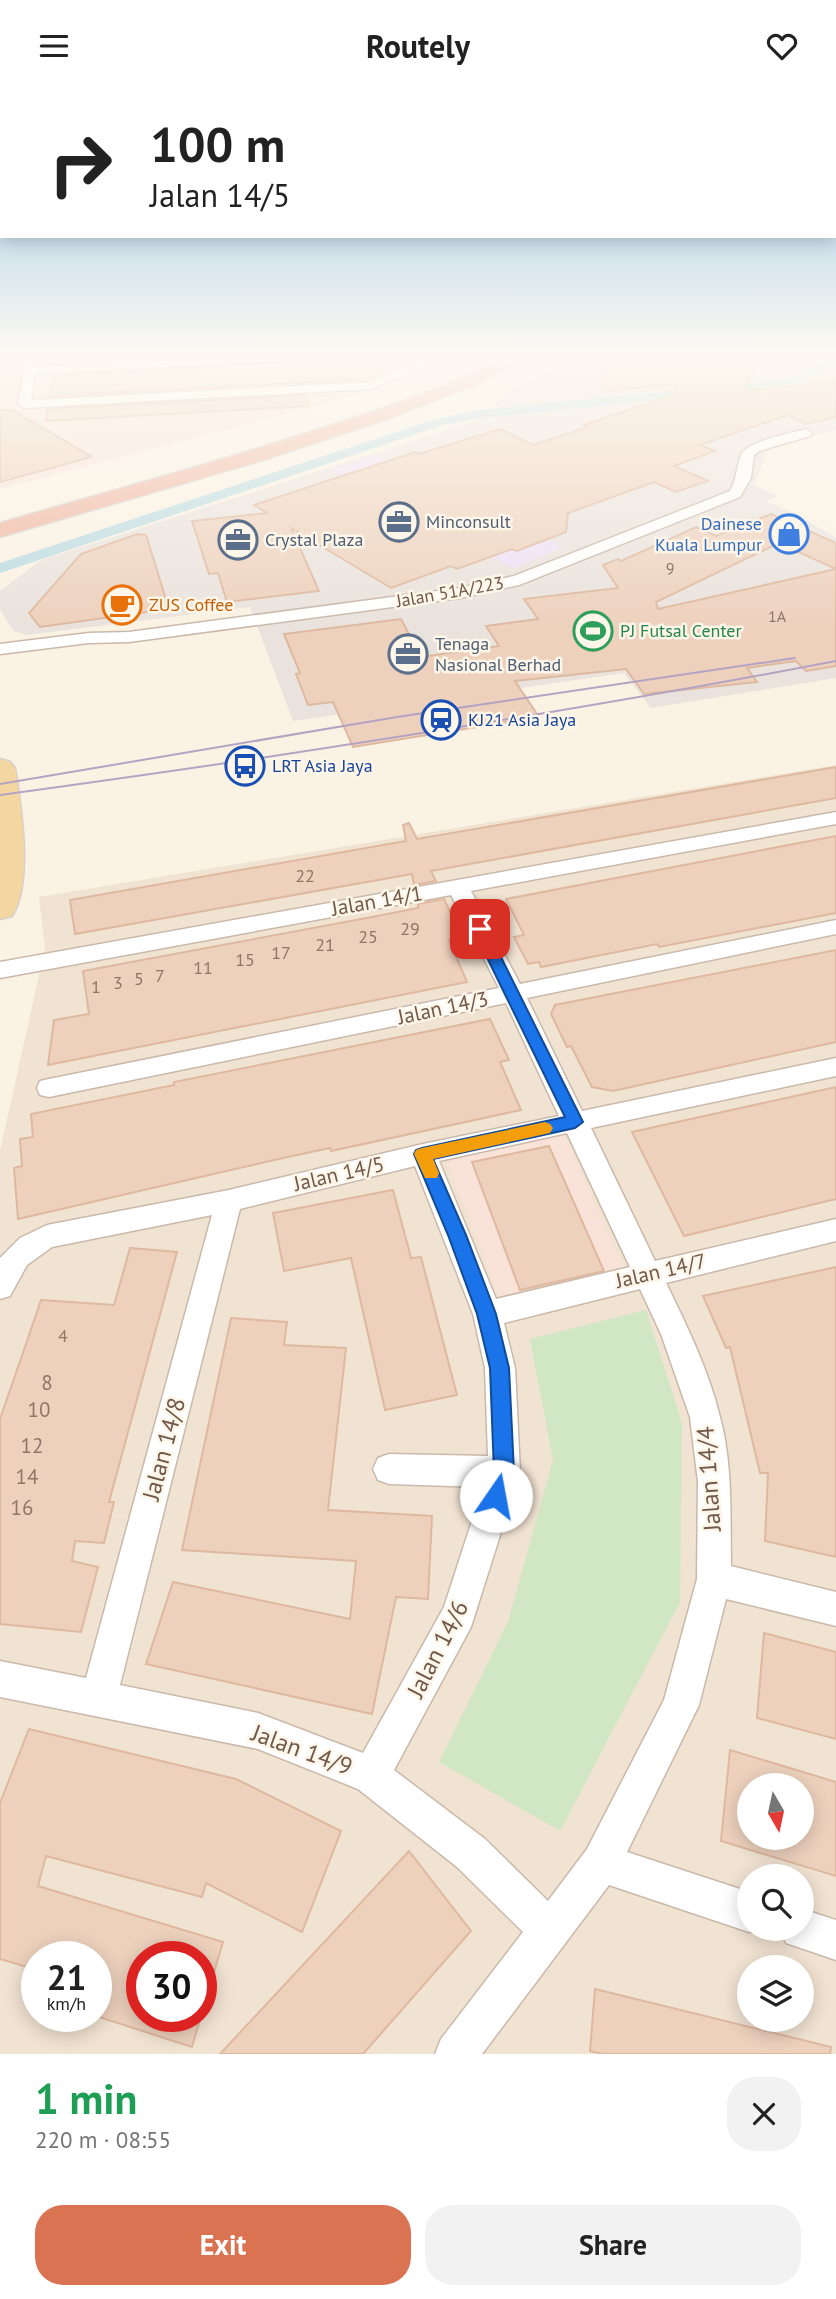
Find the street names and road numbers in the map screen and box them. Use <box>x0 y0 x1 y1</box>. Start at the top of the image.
street label: Jalan 51A/223 <box>393 571 506 612</box>
street label: Jalan 14/1 <box>328 879 425 922</box>
street label: Jalan 14/3 <box>394 985 491 1030</box>
street label: Jalan 14/5 <box>290 1150 387 1197</box>
street label: Jalan 14/7 <box>612 1247 709 1294</box>
street label: Jalan 14/8 <box>135 1394 192 1505</box>
street label: Jalan 14/4 <box>689 1426 728 1534</box>
street label: Jalan 14/6 <box>399 1595 475 1704</box>
street label: Jalan 14/9 <box>247 1717 357 1782</box>

